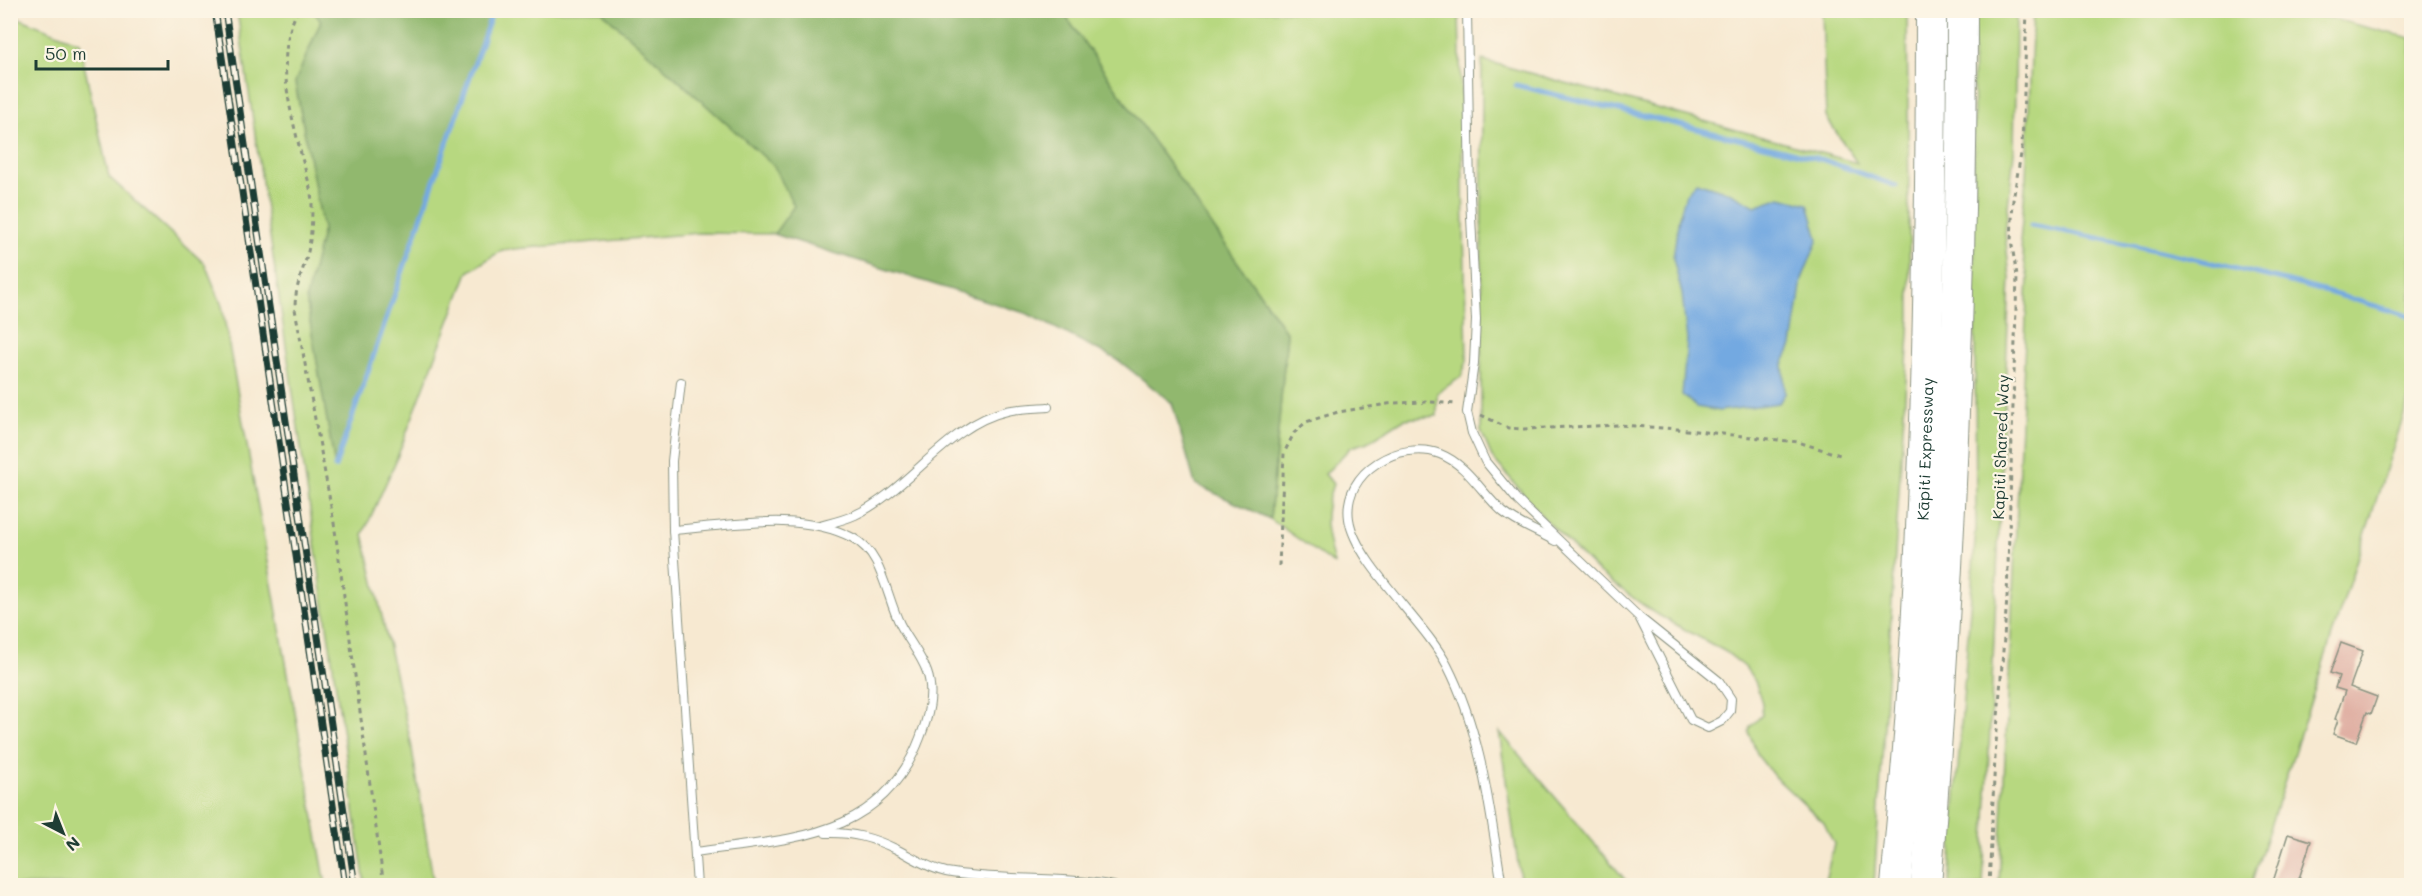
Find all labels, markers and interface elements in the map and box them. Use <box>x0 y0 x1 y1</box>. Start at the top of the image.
scale bar <box>36 33 168 71</box>
text: 50 m <box>45 41 87 65</box>
street label: Kapiti Shared Way <box>1987 374 2013 520</box>
street label: Kāpiti Expressway <box>1911 377 1937 521</box>
north arrow <box>33 803 93 863</box>
text: N <box>62 833 85 856</box>

